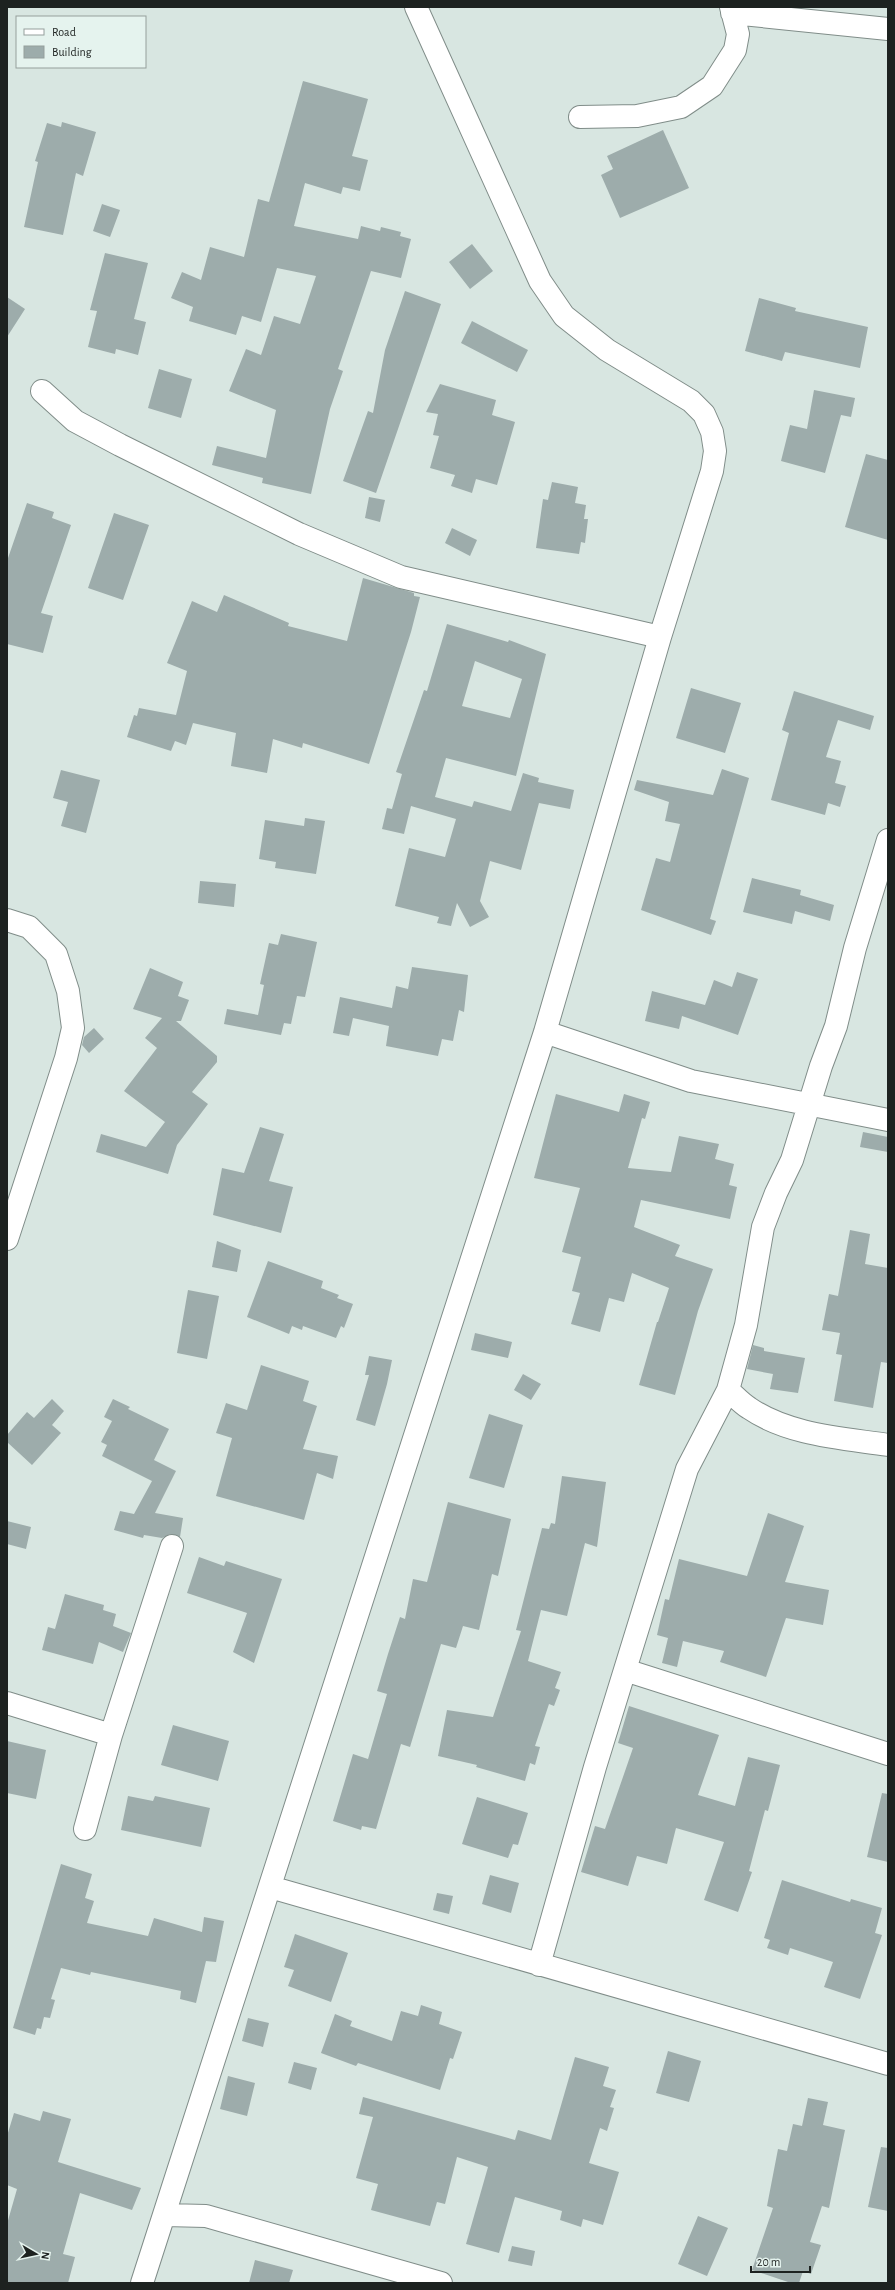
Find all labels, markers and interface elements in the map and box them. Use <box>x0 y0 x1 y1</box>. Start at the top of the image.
legend <box>16 16 146 68</box>
text: Road <box>52 26 76 38</box>
text: Building <box>52 46 92 58</box>
north arrow <box>16 2234 56 2274</box>
scale bar <box>751 2248 810 2274</box>
text: N <box>39 2251 51 2260</box>
text: 20 m <box>757 2256 780 2268</box>

